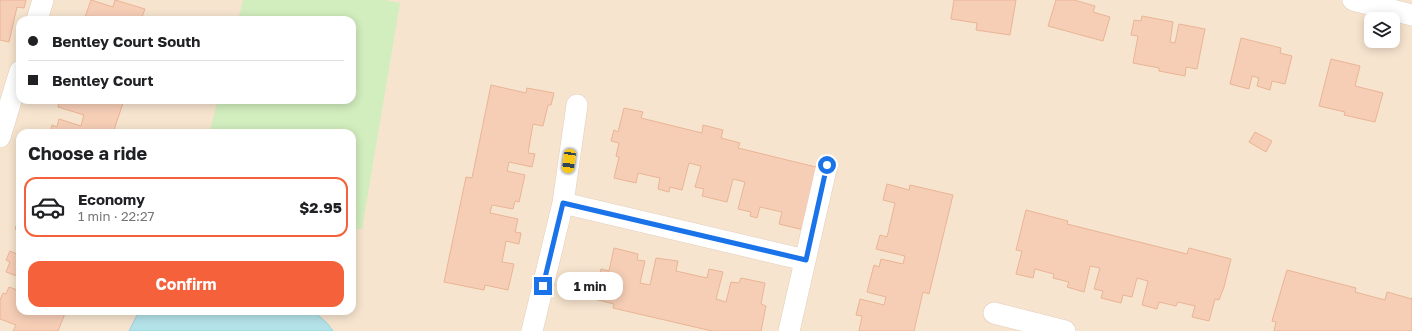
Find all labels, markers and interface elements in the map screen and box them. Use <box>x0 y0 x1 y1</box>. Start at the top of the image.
map controls <box>1364 12 1400 48</box>
button: layers <box>1364 12 1400 48</box>
text: Bentley Court South <box>52 32 200 50</box>
text: Bentley Court <box>52 71 153 89</box>
text: Choose a ride <box>28 142 147 164</box>
car <box>561 148 577 174</box>
route start <box>818 156 836 174</box>
icon: car <box>30 189 66 225</box>
text: Economy <box>78 190 145 208</box>
text: $2.95 <box>299 198 342 216</box>
text: 1 min · 22:27 <box>78 208 154 224</box>
button: Confirm <box>28 261 344 307</box>
callout: 1 min <box>557 272 623 300</box>
route end <box>534 277 552 295</box>
text: 1 min <box>574 278 606 294</box>

